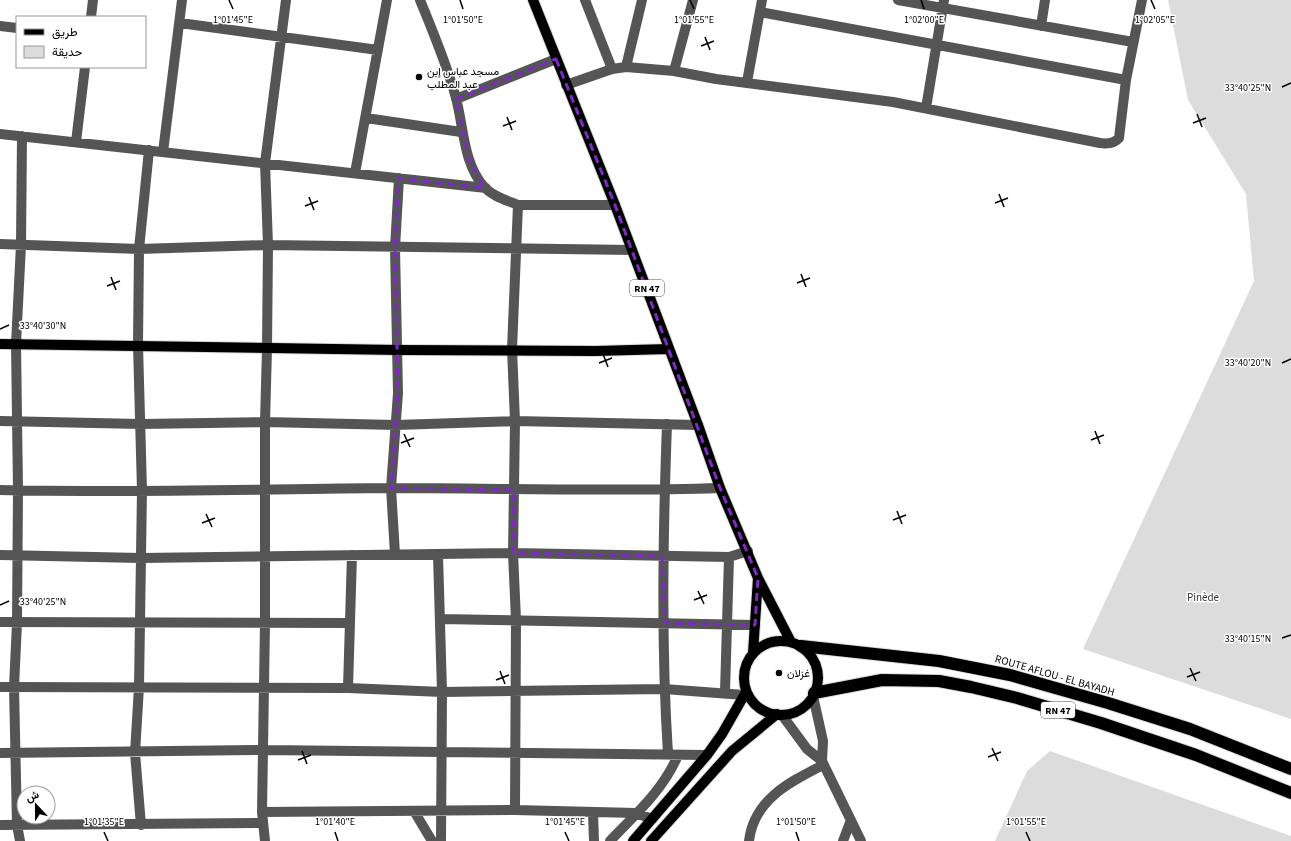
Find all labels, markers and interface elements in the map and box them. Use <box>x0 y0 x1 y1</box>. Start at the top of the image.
text: 1°01'45"E <box>213 13 253 27</box>
text: 1°01'50"E <box>443 13 483 27</box>
text: 1°01'55"E <box>674 13 714 27</box>
text: 1°02'00"E <box>904 13 944 27</box>
text: 1°02'05"E <box>1135 13 1175 27</box>
legend <box>16 16 146 68</box>
text: طريق <box>52 24 78 41</box>
text: حديقة <box>52 44 82 61</box>
place label: مسجد عباس إبن عبد المطلب <box>427 64 499 92</box>
marker: مسجد عباس إبن عبد المطلب <box>414 72 424 82</box>
text: 33°40'25"N <box>1225 81 1271 95</box>
road number: RN 47 <box>630 280 664 296</box>
text: 33°40'30"N <box>20 319 66 333</box>
text: 33°40'20"N <box>1225 356 1271 370</box>
park label: Pinède <box>1187 590 1220 605</box>
text: 33°40'25"N <box>20 595 66 609</box>
text: 33°40'15"N <box>1225 632 1271 646</box>
street label: ROUTE AFLOU - EL BAYADH <box>993 651 1116 700</box>
place label: غزلان <box>787 666 810 681</box>
marker: غزلان <box>774 668 784 678</box>
road number: RN 47 <box>1041 702 1075 718</box>
north arrow <box>16 785 56 825</box>
text: ش <box>24 787 41 806</box>
text: 1°01'35"E <box>84 815 124 829</box>
text: 1°01'40"E <box>315 815 355 829</box>
text: 1°01'45"E <box>545 815 585 829</box>
text: 1°01'50"E <box>776 815 816 829</box>
text: 1°01'55"E <box>1006 815 1046 829</box>

